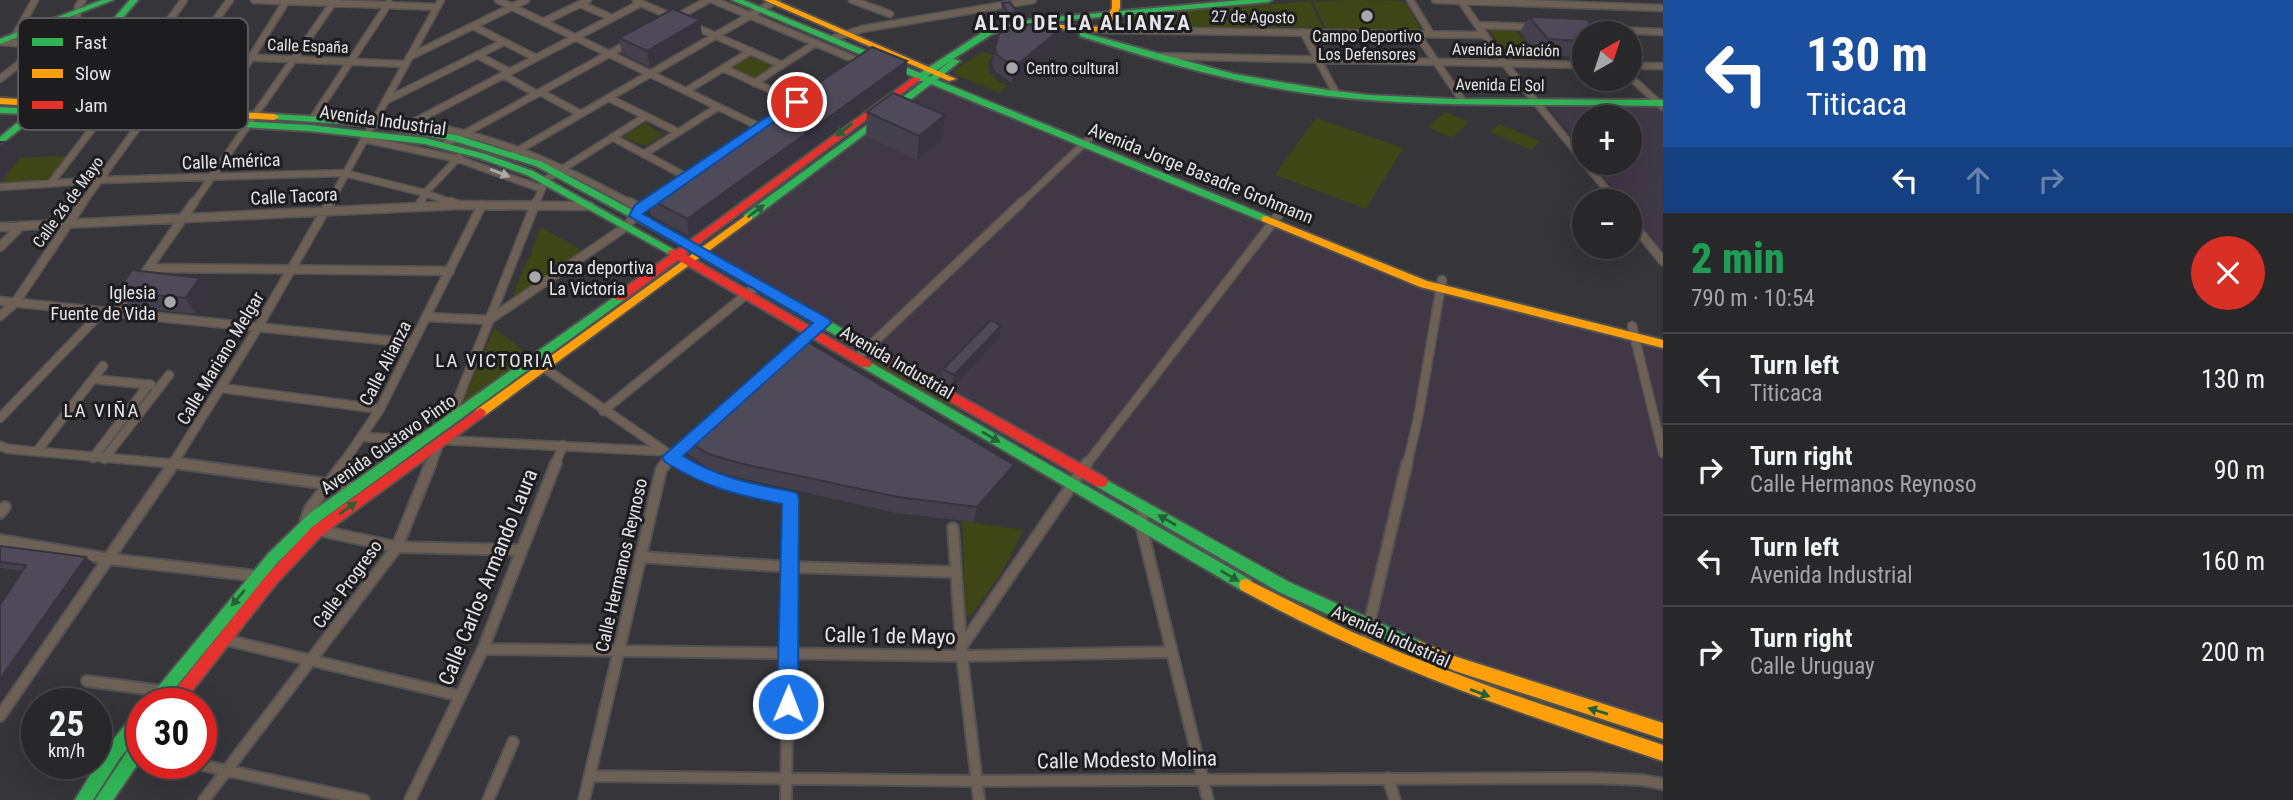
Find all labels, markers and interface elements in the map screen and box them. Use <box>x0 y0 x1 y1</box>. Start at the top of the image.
street label: 27 de Agosto <box>1211 7 1295 27</box>
marker: Campo Deportivo Los Defensores <box>1359 8 1375 24</box>
district label: ALTO DE LA ALIANZA <box>974 11 1192 35</box>
legend <box>18 18 248 130</box>
north arrow <box>1572 21 1642 91</box>
map controls <box>1572 21 1642 259</box>
text: 130 m <box>1806 26 1928 83</box>
place label: Campo Deportivo Los Defensores <box>1312 27 1422 64</box>
icon: left <box>1691 28 1782 119</box>
text: Fast <box>75 31 107 54</box>
street label: Calle España <box>267 35 349 57</box>
street label: Avenida Aviación <box>1452 40 1560 60</box>
place label: Centro cultural <box>1026 59 1119 78</box>
marker: Centro cultural <box>1004 60 1020 76</box>
text: Slow <box>75 62 111 85</box>
pin <box>767 72 827 132</box>
street label: Avenida El Sol <box>1455 75 1545 95</box>
icon: arrive <box>778 83 816 121</box>
text: Titicaca <box>1806 85 1907 123</box>
text: Jam <box>75 94 108 117</box>
street label: Avenida Industrial <box>319 101 447 139</box>
button: + <box>1572 105 1642 175</box>
street label: Avenida Jorge Basadre Grohmann <box>1086 118 1316 228</box>
one-way arrow <box>835 123 853 137</box>
street label: Calle América <box>181 149 281 173</box>
street label: Calle 26 de Mayo <box>29 153 107 251</box>
icon: left <box>1886 161 1924 199</box>
icon: ahead <box>1959 161 1997 199</box>
icon: right <box>2032 161 2070 199</box>
one-way arrow <box>490 168 511 179</box>
street label: Calle Tacora <box>250 183 338 209</box>
button: − <box>1572 189 1642 259</box>
one-way arrow <box>747 205 765 219</box>
text: 2 min <box>1691 234 1785 283</box>
button: close <box>2191 236 2265 310</box>
place label: Loza deportiva La Victoria <box>549 257 654 299</box>
marker: Loza deportiva La Victoria <box>527 269 543 285</box>
place label: Iglesia Fuente de Vida <box>51 282 156 324</box>
text: 790 m · 10:54 <box>1691 285 1815 312</box>
street label: Calle Mariano Melgar <box>172 287 268 428</box>
marker: Iglesia Fuente de Vida <box>162 294 178 310</box>
street label: Calle Alianza <box>355 317 415 409</box>
street label: Avenida Industrial <box>837 321 957 403</box>
district label: LA VICTORIA <box>435 349 555 372</box>
text: Turn left <box>1750 350 1839 380</box>
icon: left <box>1691 360 1729 398</box>
text: 130 m <box>2201 364 2265 394</box>
text: Titicaca <box>1750 380 1823 407</box>
street label: Avenida Gustavo Pinto <box>317 390 459 498</box>
district label: LA VIÑA <box>64 399 140 422</box>
one-way arrow <box>981 431 1000 443</box>
text: Turn right <box>1750 441 1852 471</box>
icon: right <box>1691 451 1729 489</box>
text: 90 m <box>2214 455 2265 485</box>
street label: Calle Carlos Armando Laura <box>434 465 542 689</box>
text: Calle Hermanos Reynoso <box>1750 471 1977 498</box>
street label: Calle Hermanos Reynoso <box>591 476 651 654</box>
one-way arrow <box>339 501 357 515</box>
one-way arrow <box>1157 514 1177 526</box>
text: Turn left <box>1750 532 1839 562</box>
street label: Calle Progreso <box>308 536 386 632</box>
icon: left <box>1691 542 1729 580</box>
text: 160 m <box>2201 546 2265 576</box>
text: Avenida Industrial <box>1750 562 1913 589</box>
one-way arrow <box>1220 570 1240 582</box>
one-way arrow <box>231 590 246 607</box>
street label: Avenida Industrial <box>1329 601 1453 671</box>
street label: Calle 1 de Mayo <box>824 623 956 649</box>
text: Turn right <box>1750 623 1852 653</box>
icon: right <box>1691 633 1729 671</box>
text: 200 m <box>2201 637 2265 667</box>
text: Calle Uruguay <box>1750 653 1875 680</box>
position arrow <box>751 667 825 741</box>
speed limit sign: 30 <box>126 688 217 779</box>
one-way arrow <box>1469 688 1490 699</box>
text: 25 <box>49 704 84 745</box>
one-way arrow <box>1587 705 1608 715</box>
text: km/h <box>48 740 85 761</box>
street label: Calle Modesto Molina <box>1037 746 1217 774</box>

